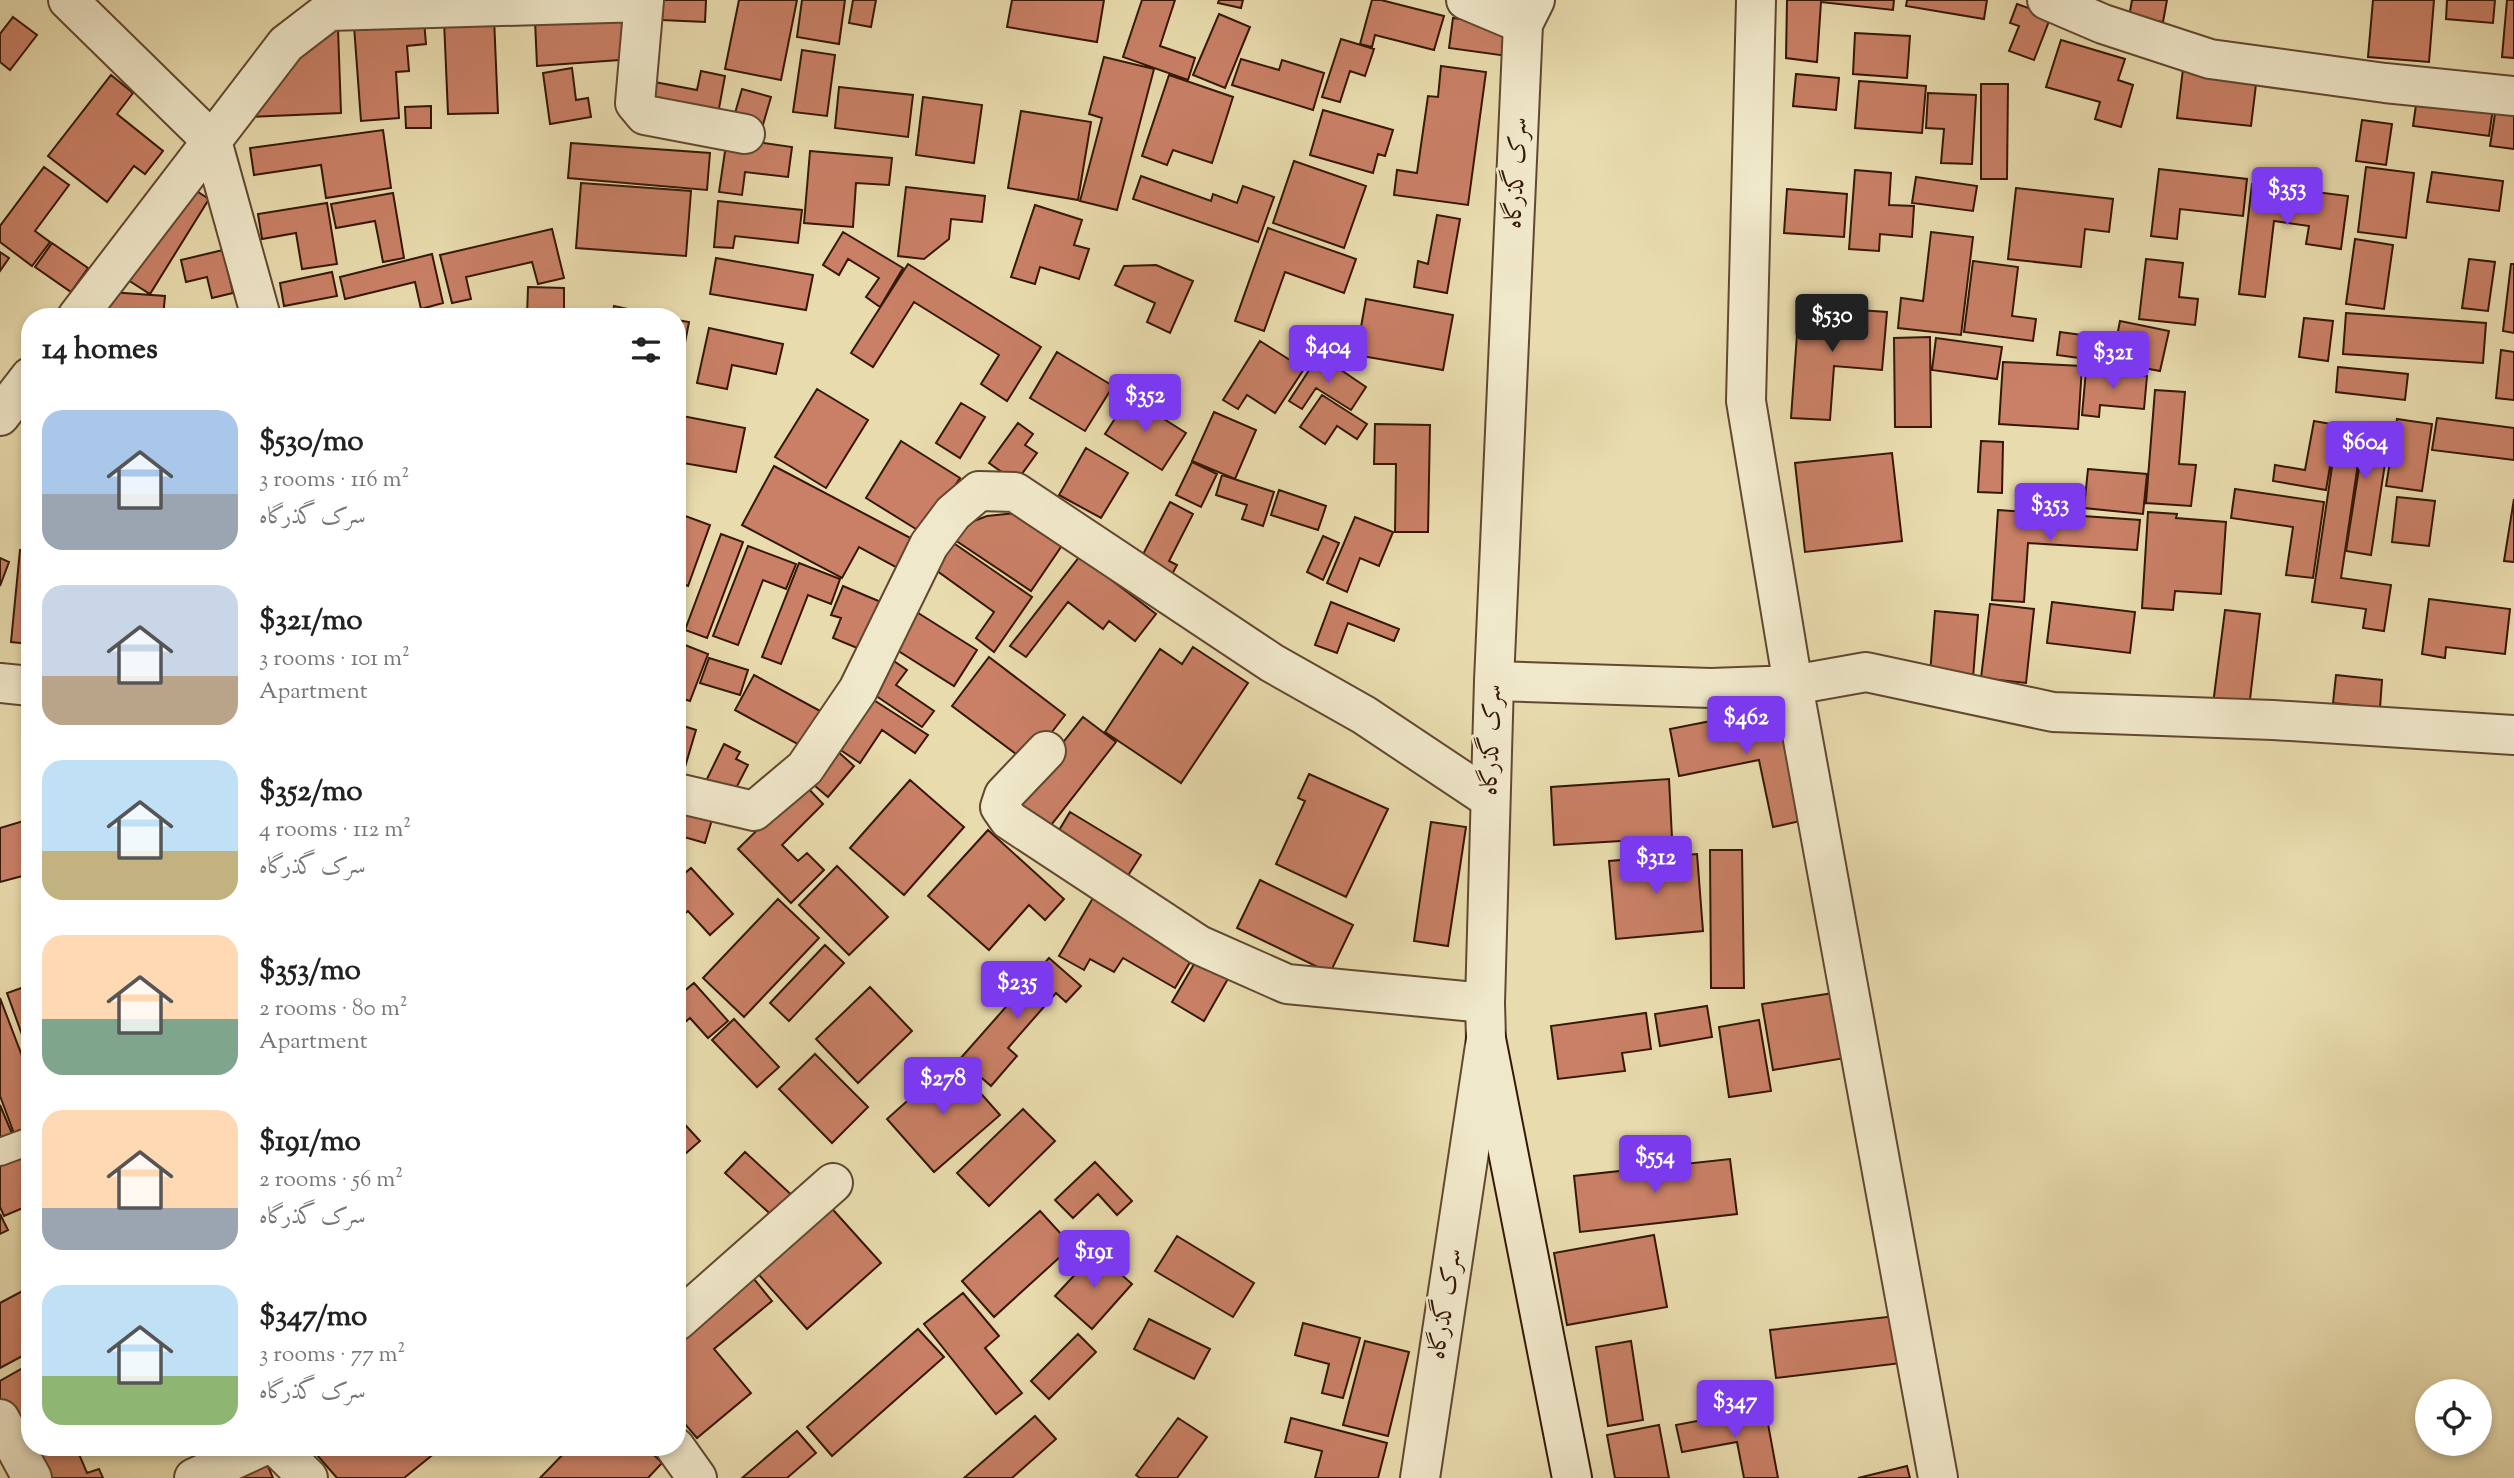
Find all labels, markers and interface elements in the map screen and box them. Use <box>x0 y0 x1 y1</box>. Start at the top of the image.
street label: سرک گذرگاه <box>1495 116 1537 229</box>
pin: $353 <box>2246 168 2328 227</box>
text: $353 <box>2268 173 2306 206</box>
pin: $530 <box>1791 294 1873 354</box>
text: $530 <box>1811 300 1853 333</box>
pin: $404 <box>1287 326 1369 385</box>
text: 14 homes <box>42 329 158 372</box>
icon: filters <box>627 331 665 369</box>
text: $404 <box>1305 331 1351 364</box>
pin: $321 <box>2072 332 2154 391</box>
text: $321 <box>2093 337 2133 370</box>
pin: $352 <box>1104 374 1186 434</box>
text: $352 <box>1125 380 1165 413</box>
text: $530/mo <box>259 421 364 464</box>
pin: $604 <box>2324 421 2406 481</box>
text: $604 <box>2342 427 2388 460</box>
icon: home <box>98 438 182 522</box>
text: 3 rooms · 116 m² <box>259 464 409 497</box>
pin: $353 <box>2009 484 2091 543</box>
text: $353 <box>2031 489 2069 522</box>
text: سرک گذرگاه <box>259 501 366 534</box>
text: $321/mo <box>259 600 363 643</box>
icon: home <box>98 613 182 697</box>
text: 3 rooms · 101 m² <box>259 643 410 676</box>
text: Apartment <box>259 676 368 709</box>
street label: سرک گذرگاه <box>1471 684 1511 796</box>
pin: $462 <box>1705 696 1787 756</box>
text: $462 <box>1723 702 1769 735</box>
text: $352/mo <box>259 771 363 814</box>
icon: home <box>98 788 182 872</box>
text: 4 rooms · 112 m² <box>259 814 411 847</box>
pin: $312 <box>1615 836 1697 896</box>
text: $312 <box>1636 842 1676 875</box>
text: سرک گذرگاه <box>259 851 366 884</box>
text: $353/mo <box>259 950 361 993</box>
pin: $235 <box>976 962 1058 1021</box>
icon: home <box>98 963 182 1047</box>
text: $235 <box>997 967 1037 1000</box>
text: 2 rooms · 80 m² <box>259 993 407 1026</box>
text: Apartment <box>259 1026 368 1059</box>
pin: $278 <box>902 1058 984 1117</box>
text: $278 <box>920 1063 966 1096</box>
text: $191/mo <box>259 1121 361 1164</box>
pin: $554 <box>1614 1136 1696 1195</box>
icon: home <box>98 1138 182 1222</box>
text: $554 <box>1635 1141 1675 1174</box>
text: 2 rooms · 56 m² <box>259 1164 403 1197</box>
text: سرک گذرگاه <box>259 1201 366 1234</box>
pin: $191 <box>1053 1230 1135 1290</box>
text: $191 <box>1075 1236 1113 1269</box>
street label: سرک گذرگاه <box>1419 1246 1471 1362</box>
text: $347/mo <box>259 1296 367 1339</box>
icon: home <box>98 1313 182 1397</box>
text: 3 rooms · 77 m² <box>259 1339 405 1372</box>
text: سرک گذرگاه <box>259 1376 366 1409</box>
map controls <box>2415 1379 2492 1456</box>
button: locate <box>2415 1379 2492 1456</box>
pin: $347 <box>1694 1380 1776 1440</box>
text: $347 <box>1713 1386 1757 1419</box>

